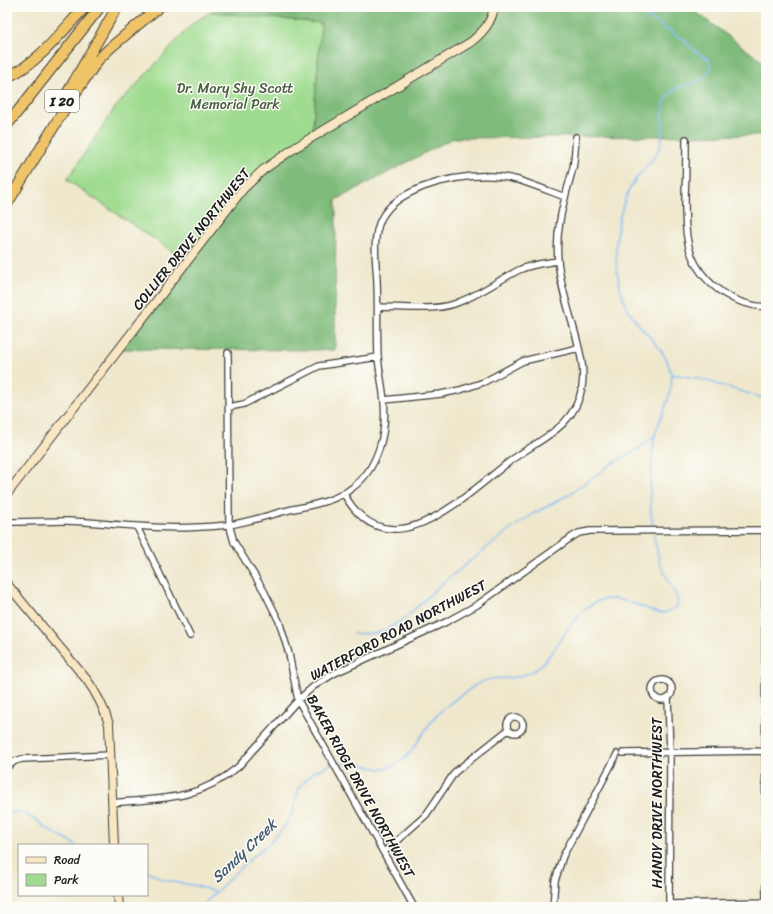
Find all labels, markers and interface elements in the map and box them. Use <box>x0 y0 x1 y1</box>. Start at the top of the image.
park label: Dr. Mary Shy Scott Memorial Park <box>177 76 294 117</box>
road number: I 20 <box>45 90 79 112</box>
street label: COLLIER DRIVE NORTHWEST <box>126 161 258 316</box>
street label: WATERFORD ROAD NORTHWEST <box>305 573 492 688</box>
street label: BAKER RIDGE DRIVE NORTHWEST <box>300 690 422 884</box>
street label: HANDY DRIVE NORTHWEST <box>645 716 670 888</box>
water label: Sandy Creek <box>205 811 284 889</box>
legend <box>18 844 148 896</box>
text: Road <box>54 849 81 871</box>
text: Park <box>54 869 79 891</box>

